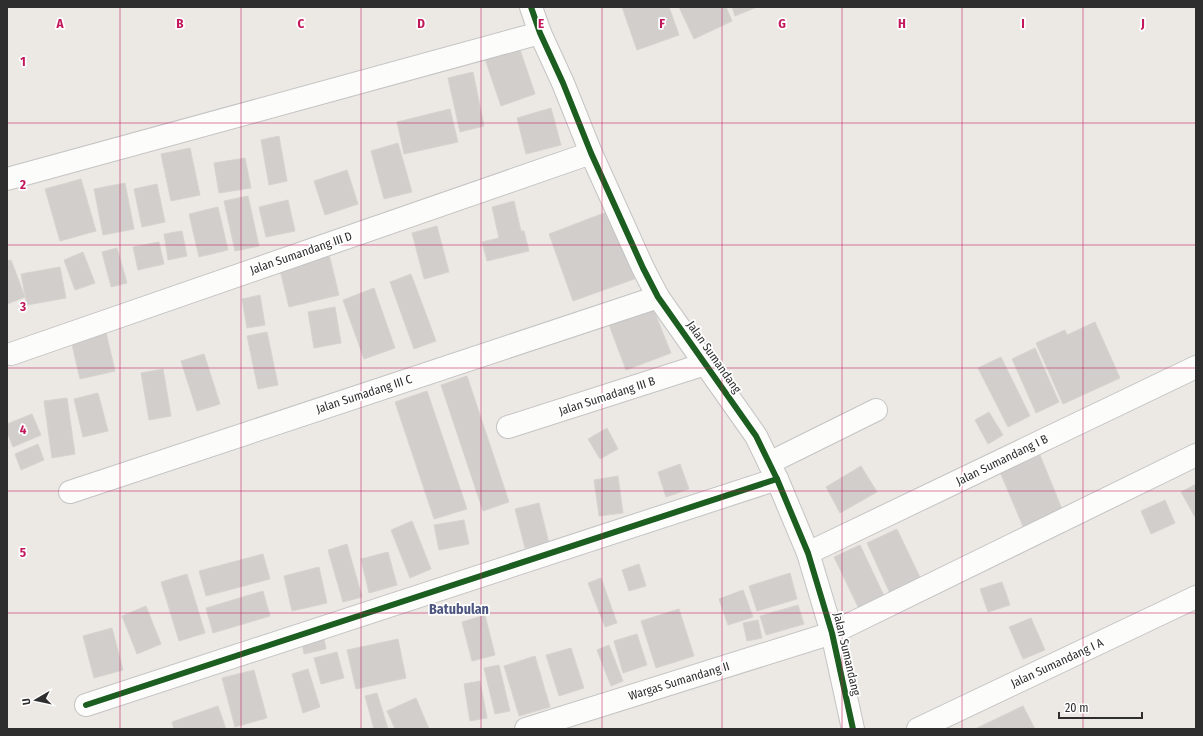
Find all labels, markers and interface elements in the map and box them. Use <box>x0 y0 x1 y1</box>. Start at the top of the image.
text: A <box>55 16 64 31</box>
text: B <box>176 16 184 31</box>
text: C <box>298 16 305 31</box>
text: D <box>417 16 425 31</box>
text: E <box>538 16 544 31</box>
text: F <box>659 16 665 31</box>
text: G <box>778 16 786 31</box>
text: H <box>898 16 906 31</box>
text: I <box>1021 16 1025 31</box>
text: J <box>1140 16 1145 31</box>
text: 1 <box>20 54 26 69</box>
text: 2 <box>19 177 26 192</box>
street label: Jalan Sumandang III D <box>248 229 354 277</box>
text: 3 <box>19 299 26 314</box>
street label: Jalan Sumandang <box>684 318 744 396</box>
street label: Jalan Sumadang III C <box>314 372 414 416</box>
street label: Jalan Sumadang III B <box>557 374 657 418</box>
text: 4 <box>20 422 27 437</box>
street label: Jalan Sumandang I B <box>954 431 1051 488</box>
text: 5 <box>20 545 26 560</box>
district label: Batubulan <box>429 601 489 618</box>
street label: Jalan Sumandang <box>831 611 863 697</box>
street label: Jalan Sumandang I A <box>1009 635 1106 691</box>
street label: Wargas Sumandang II <box>627 659 731 703</box>
north arrow <box>16 680 56 720</box>
scale bar <box>1059 694 1142 720</box>
text: U <box>20 697 34 706</box>
text: 20 m <box>1065 701 1089 715</box>

